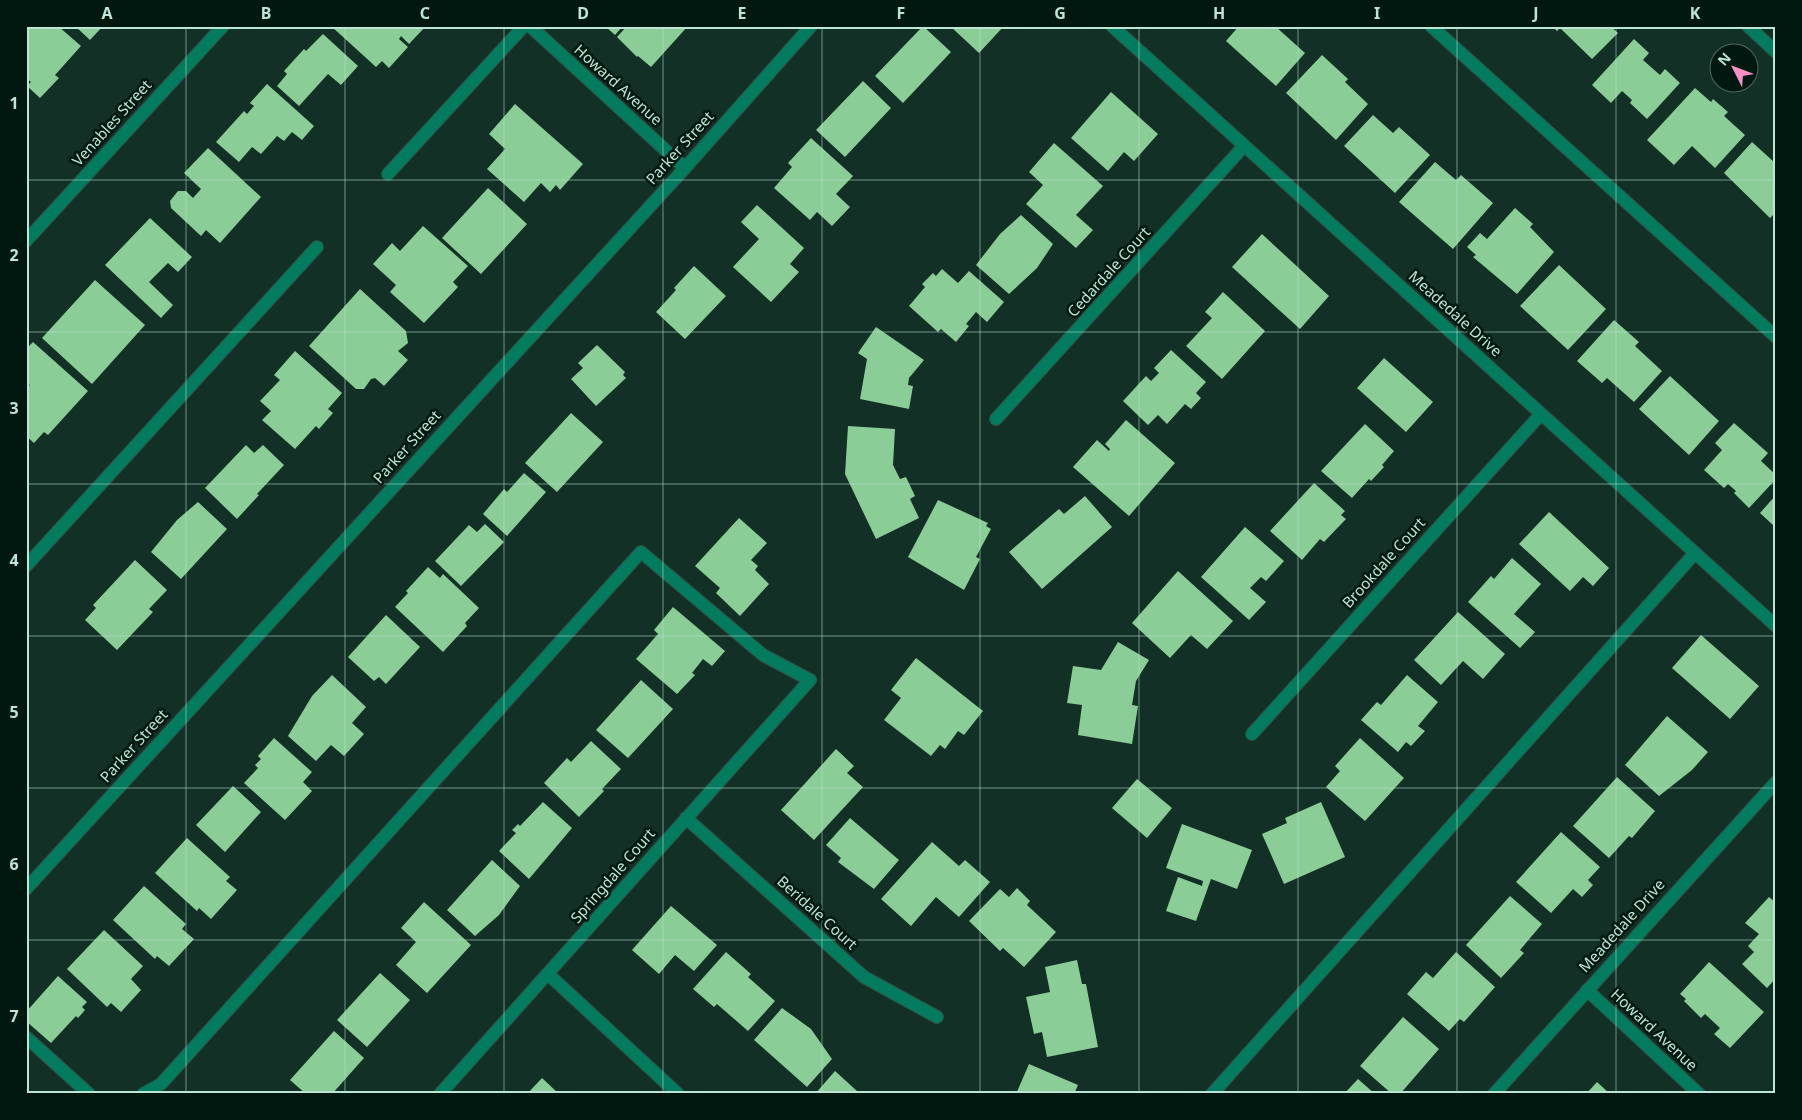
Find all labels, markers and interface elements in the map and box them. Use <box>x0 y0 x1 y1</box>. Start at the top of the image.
text: A <box>101 2 113 24</box>
text: B <box>261 2 271 24</box>
text: C <box>420 2 430 24</box>
text: D <box>577 2 589 24</box>
text: E <box>738 2 747 24</box>
text: F <box>897 2 905 24</box>
text: G <box>1054 2 1066 24</box>
text: H <box>1213 2 1225 24</box>
text: I <box>1374 2 1380 24</box>
text: J <box>1531 2 1539 24</box>
text: K <box>1690 2 1701 24</box>
street label: Howard Avenue <box>570 39 667 129</box>
north arrow <box>1710 42 1760 92</box>
text: N <box>1713 48 1735 70</box>
street label: Venables Street <box>67 75 156 170</box>
text: 1 <box>9 92 19 114</box>
street label: Parker Street <box>641 106 718 188</box>
street label: Cedardale Court <box>1062 222 1154 321</box>
text: 2 <box>9 244 19 266</box>
street label: Meadedale Drive <box>1405 266 1507 361</box>
text: 3 <box>9 397 19 419</box>
street label: Parker Street <box>368 405 445 487</box>
street label: Brookdale Court <box>1337 512 1430 612</box>
text: 4 <box>9 549 19 571</box>
text: 5 <box>9 701 19 723</box>
street label: Parker Street <box>95 704 172 786</box>
street label: Springdale Court <box>566 823 659 927</box>
text: 6 <box>9 853 19 875</box>
street label: Beridale Court <box>773 871 863 954</box>
street label: Meadedale Drive <box>1574 874 1669 976</box>
street label: Howard Avenue <box>1607 984 1702 1075</box>
text: 7 <box>9 1005 19 1027</box>

